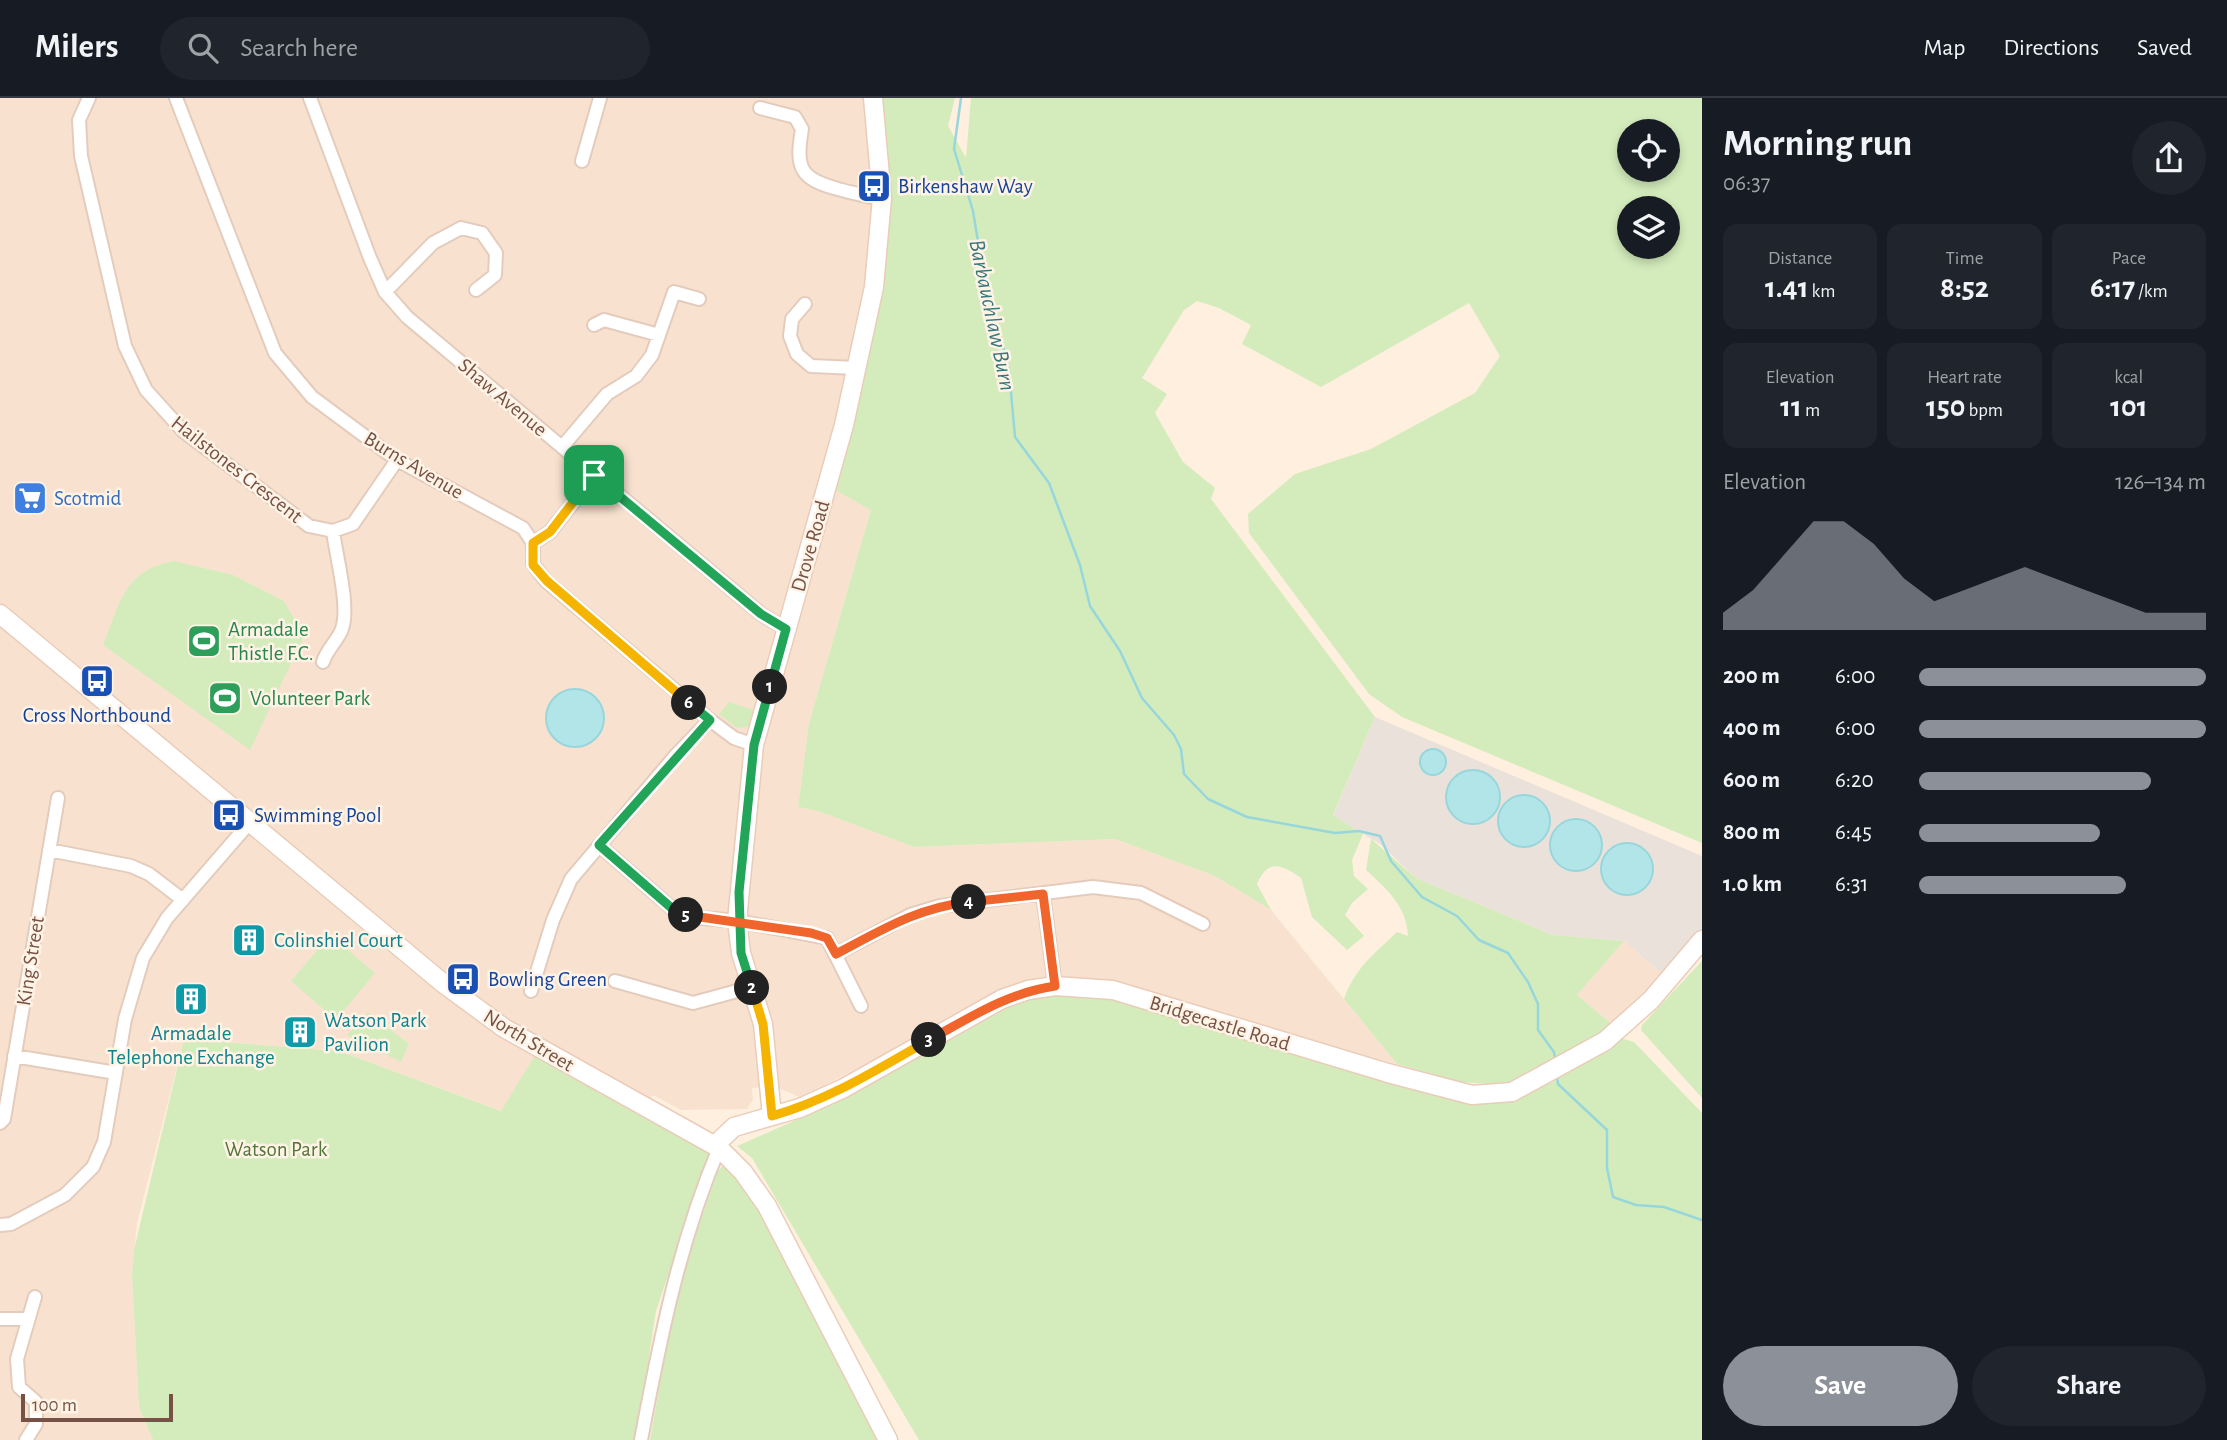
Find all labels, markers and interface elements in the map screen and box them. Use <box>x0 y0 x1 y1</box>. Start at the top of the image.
search box <box>160 17 650 80</box>
icon: search <box>184 29 222 67</box>
text: Milers <box>35 31 118 64</box>
text: Search here <box>240 35 358 61</box>
text: Map <box>1923 36 1965 60</box>
text: Directions <box>2003 36 2099 60</box>
text: Saved <box>2137 36 2192 60</box>
map controls <box>1617 119 1680 259</box>
button: locate <box>1617 119 1680 182</box>
button: share <box>2132 121 2206 195</box>
text: Morning run <box>1723 125 1912 163</box>
bus stop icon: Birkenshaw Way <box>855 167 893 205</box>
text: 06:37 <box>1723 172 1770 195</box>
place label: Birkenshaw Way <box>898 176 1033 197</box>
button: layers <box>1617 196 1680 259</box>
water label: Barbauchlaw Burn <box>964 238 1019 393</box>
text: Distance <box>1768 249 1832 268</box>
text: Time <box>1946 249 1983 268</box>
text: Pace <box>2112 249 2146 268</box>
text: 1.41 <box>1765 273 1808 303</box>
text: 8:52 <box>1940 273 1989 303</box>
text: 6:17 <box>2090 273 2135 303</box>
text: km <box>1808 282 1835 301</box>
text: /km <box>2135 282 2168 301</box>
street label: Shaw Avenue <box>454 354 551 440</box>
text: Elevation <box>1766 368 1835 387</box>
text: Heart rate <box>1927 368 2002 387</box>
text: kcal <box>2114 368 2143 387</box>
text: 11 <box>1780 392 1802 422</box>
text: 150 <box>1926 392 1965 422</box>
text: 101 <box>2110 392 2147 422</box>
text: m <box>1802 401 1820 420</box>
text: bpm <box>1965 401 2003 420</box>
street label: Hailstones Crescent <box>167 412 306 527</box>
street label: Burns Avenue <box>360 428 467 503</box>
pin <box>564 445 624 505</box>
icon: arrive <box>575 456 613 494</box>
text: Elevation <box>1723 471 1806 494</box>
text: 126–134 m <box>2115 471 2206 494</box>
supermarket icon: Scotmid <box>11 479 49 517</box>
place label: Scotmid <box>54 488 121 509</box>
street label: Drove Road <box>787 498 834 594</box>
place label: Armadale Thistle F.C. <box>228 619 313 664</box>
sports icon: Armadale Thistle F.C. <box>185 622 223 660</box>
bus stop icon: Cross Northbound <box>78 662 116 700</box>
text: 200 m <box>1723 665 1780 688</box>
text: 6:00 <box>1835 665 1875 688</box>
pin: 1 <box>752 670 788 704</box>
text: 1 <box>766 677 773 696</box>
sports icon: Volunteer Park <box>206 679 244 717</box>
pin: 6 <box>672 686 706 720</box>
place label: Volunteer Park <box>250 688 370 709</box>
text: 6 <box>684 693 693 712</box>
place label: Cross Northbound <box>23 705 171 726</box>
text: 400 m <box>1723 717 1781 740</box>
text: 6:00 <box>1835 717 1875 740</box>
text: 600 m <box>1723 769 1780 792</box>
text: 6:20 <box>1835 769 1874 792</box>
bus stop icon: Swimming Pool <box>210 796 248 834</box>
place label: Swimming Pool <box>254 805 382 826</box>
text: 800 m <box>1723 821 1780 844</box>
text: 6:45 <box>1835 821 1872 844</box>
text: 1.0 km <box>1723 873 1782 896</box>
text: 6:31 <box>1835 873 1868 896</box>
pin: 4 <box>951 884 986 920</box>
text: 4 <box>964 892 973 911</box>
pin: 5 <box>668 898 704 932</box>
text: 5 <box>681 905 690 924</box>
street label: King Street <box>13 914 48 1007</box>
building icon: Colinshiel Court <box>230 921 268 959</box>
place label: Colinshiel Court <box>274 930 403 951</box>
bus stop icon: Bowling Green <box>444 960 482 998</box>
place label: Bowling Green <box>488 969 607 990</box>
pin: 2 <box>734 970 770 1006</box>
text: 2 <box>747 978 756 997</box>
building icon: Armadale Telephone Exchange <box>172 980 210 1018</box>
street label: Bridgecastle Road <box>1147 992 1293 1055</box>
street label: North Street <box>480 1005 578 1076</box>
place label: Watson Park Pavilion <box>324 1010 427 1055</box>
building icon: Watson Park Pavilion <box>281 1013 319 1051</box>
place label: Armadale Telephone Exchange <box>107 1023 275 1068</box>
pin: 3 <box>912 1023 946 1058</box>
text: 3 <box>924 1030 933 1049</box>
park label: Watson Park <box>225 1139 328 1160</box>
button: Save <box>1723 1346 1958 1426</box>
button: Share <box>1972 1346 2206 1426</box>
scale bar <box>21 1391 173 1423</box>
text: 100 m <box>32 1396 77 1415</box>

